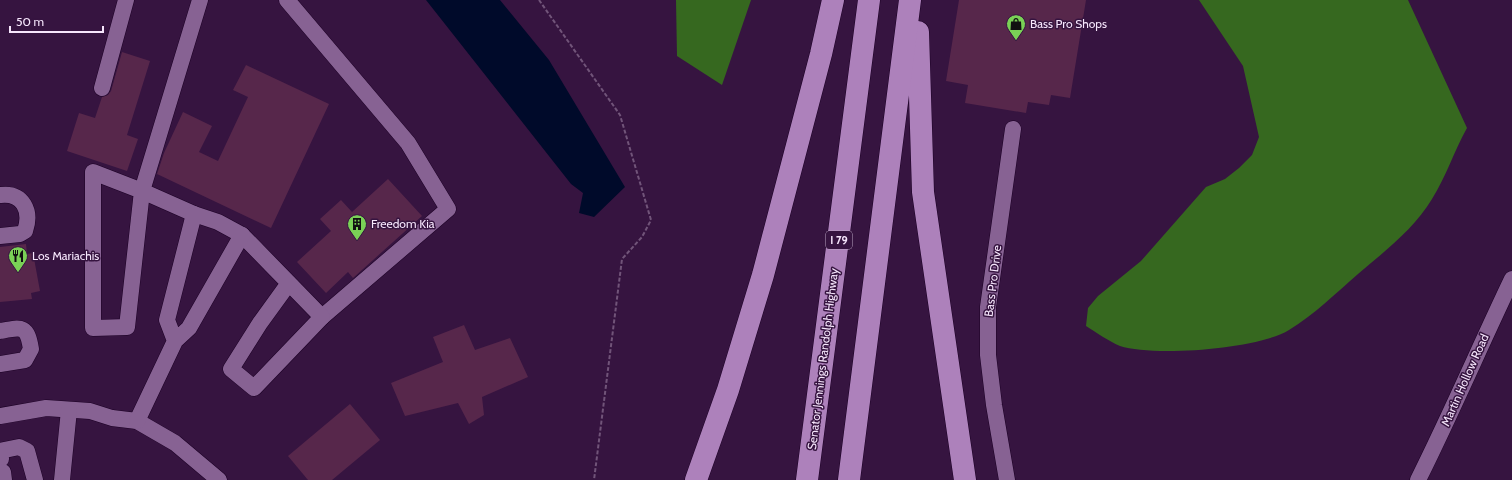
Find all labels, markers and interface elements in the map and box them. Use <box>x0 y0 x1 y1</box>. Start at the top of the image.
scale bar <box>10 8 103 34</box>
shop icon: Bass Pro Shops <box>1005 13 1027 41</box>
text: 50 m <box>16 14 44 29</box>
place label: Bass Pro Shops <box>1030 16 1107 31</box>
building icon: Freedom Kia <box>346 213 368 241</box>
place label: Freedom Kia <box>371 216 435 231</box>
road number: I 79 <box>826 231 852 249</box>
street label: Bass Pro Drive <box>981 244 1004 318</box>
restaurant icon: Los Mariachis <box>7 245 29 273</box>
place label: Los Mariachis <box>32 248 99 263</box>
street label: Senator Jennings Randolph Highway <box>804 267 841 451</box>
street label: Martin Hollow Road <box>1437 331 1492 428</box>

